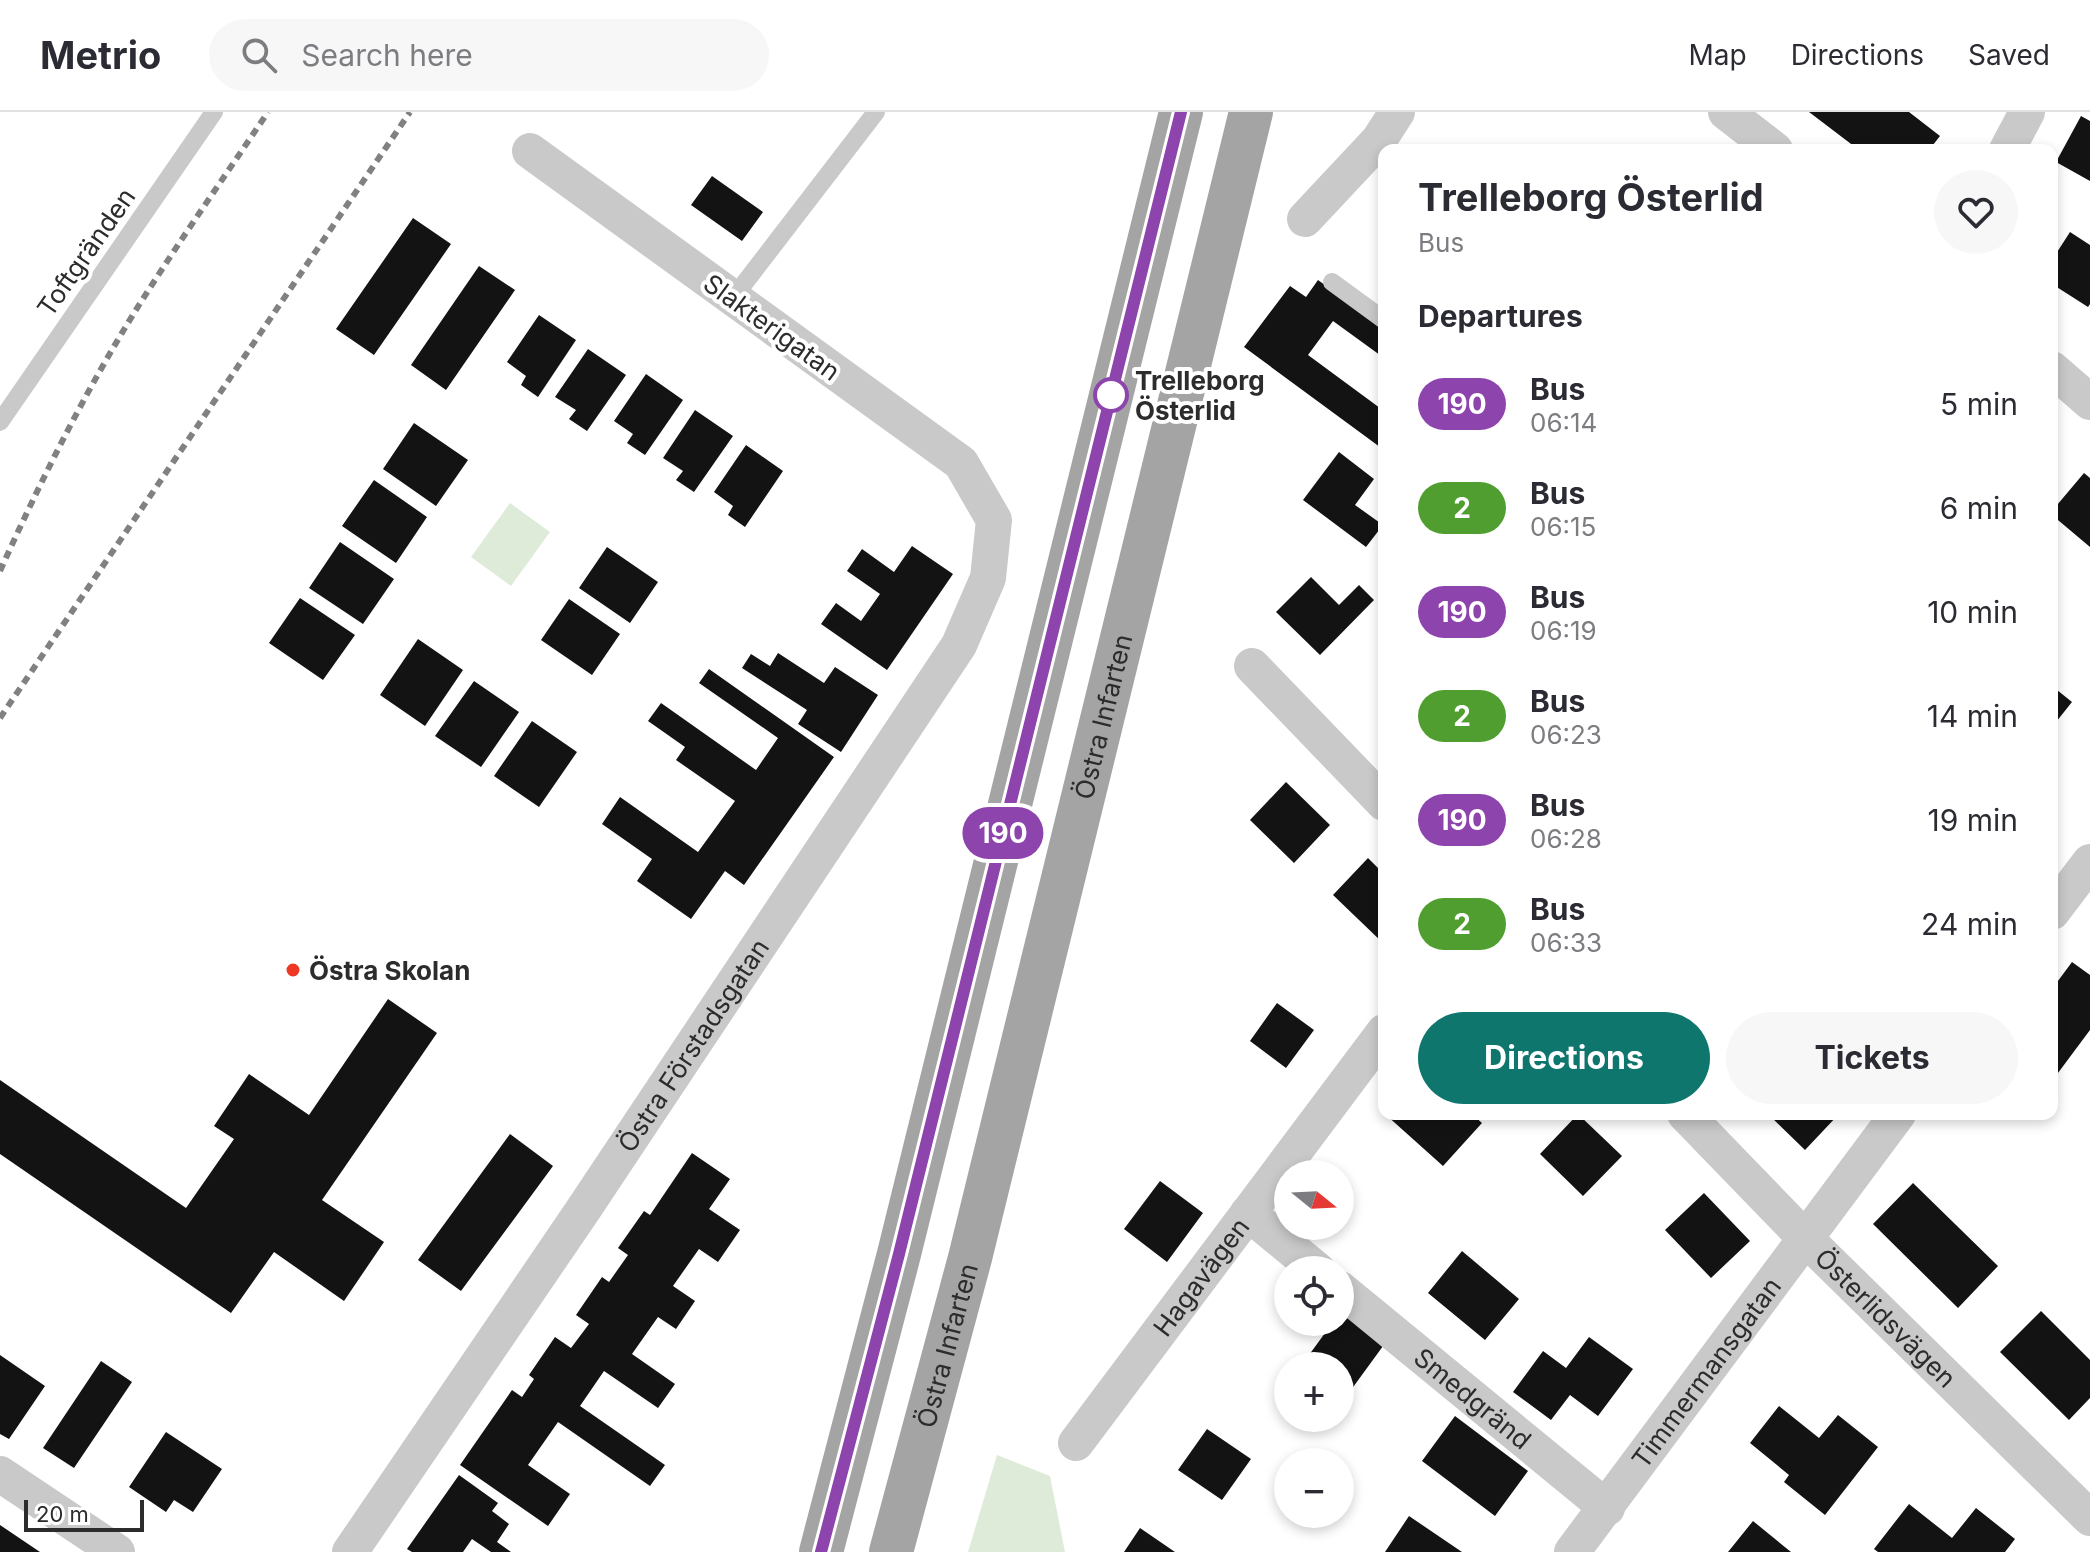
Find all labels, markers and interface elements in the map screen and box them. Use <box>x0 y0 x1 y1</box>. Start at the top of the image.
search box <box>209 19 769 91</box>
text: Metrio <box>40 32 161 78</box>
icon: search <box>237 33 281 77</box>
text: Search here <box>301 37 473 73</box>
text: Map <box>1688 38 1747 72</box>
text: Directions <box>1791 38 1924 72</box>
text: Saved <box>1968 38 2050 72</box>
button: heart <box>1934 170 2018 254</box>
text: Trelleborg Österlid <box>1418 174 1764 220</box>
street label: Toftgränden <box>30 182 142 322</box>
text: Bus <box>1418 227 1464 258</box>
street label: Slakterigatan <box>698 267 846 387</box>
text: Departures <box>1418 298 1583 334</box>
place label: Trelleborg Österlid <box>1135 365 1265 426</box>
text: Bus <box>1530 371 1585 407</box>
marker: Trelleborg Österlid <box>1094 378 1128 412</box>
text: 5 min <box>1940 386 2018 422</box>
text: 190 <box>1437 387 1487 421</box>
text: 06:14 <box>1530 407 1597 438</box>
text: Bus <box>1530 475 1585 511</box>
text: 6 min <box>1940 490 2018 526</box>
text: 2 <box>1453 491 1471 525</box>
text: 06:15 <box>1530 511 1596 542</box>
text: Bus <box>1530 579 1585 615</box>
text: 10 min <box>1927 594 2018 630</box>
text: 190 <box>1437 595 1487 629</box>
text: 06:19 <box>1530 615 1597 646</box>
street label: Östra Infarten <box>1068 631 1138 802</box>
text: Bus <box>1530 683 1585 719</box>
text: 14 min <box>1927 698 2018 734</box>
text: 2 <box>1453 699 1471 733</box>
text: 06:23 <box>1530 719 1602 750</box>
text: Bus <box>1530 787 1585 823</box>
text: 19 min <box>1927 802 2018 838</box>
text: 190 <box>1437 803 1487 837</box>
line badge: 190 <box>957 807 1049 859</box>
text: 190 <box>978 816 1028 850</box>
text: 06:28 <box>1530 823 1602 854</box>
text: Bus <box>1530 891 1585 927</box>
text: 24 min <box>1921 906 2018 942</box>
text: 2 <box>1453 907 1471 941</box>
text: 06:33 <box>1530 927 1602 958</box>
street label: Östra Förstadsgatan <box>611 933 775 1157</box>
place label: Östra Skolan <box>309 955 470 986</box>
marker: Östra Skolan <box>284 961 302 979</box>
button: Directions <box>1418 1012 1710 1104</box>
button: Tickets <box>1726 1012 2018 1104</box>
north arrow <box>1274 1160 1354 1240</box>
map controls <box>1274 1160 1354 1528</box>
street label: Hagavägen <box>1146 1211 1255 1342</box>
street label: Österlidsvägen <box>1809 1242 1963 1393</box>
button: locate <box>1274 1256 1354 1336</box>
street label: Östra Infarten <box>910 1260 983 1431</box>
street label: Timmermansgatan <box>1625 1271 1787 1474</box>
street label: Smedgränd <box>1408 1341 1538 1455</box>
button: + <box>1274 1352 1354 1432</box>
button: − <box>1274 1448 1354 1528</box>
scale bar <box>24 1496 144 1532</box>
text: 20 m <box>36 1501 89 1527</box>

